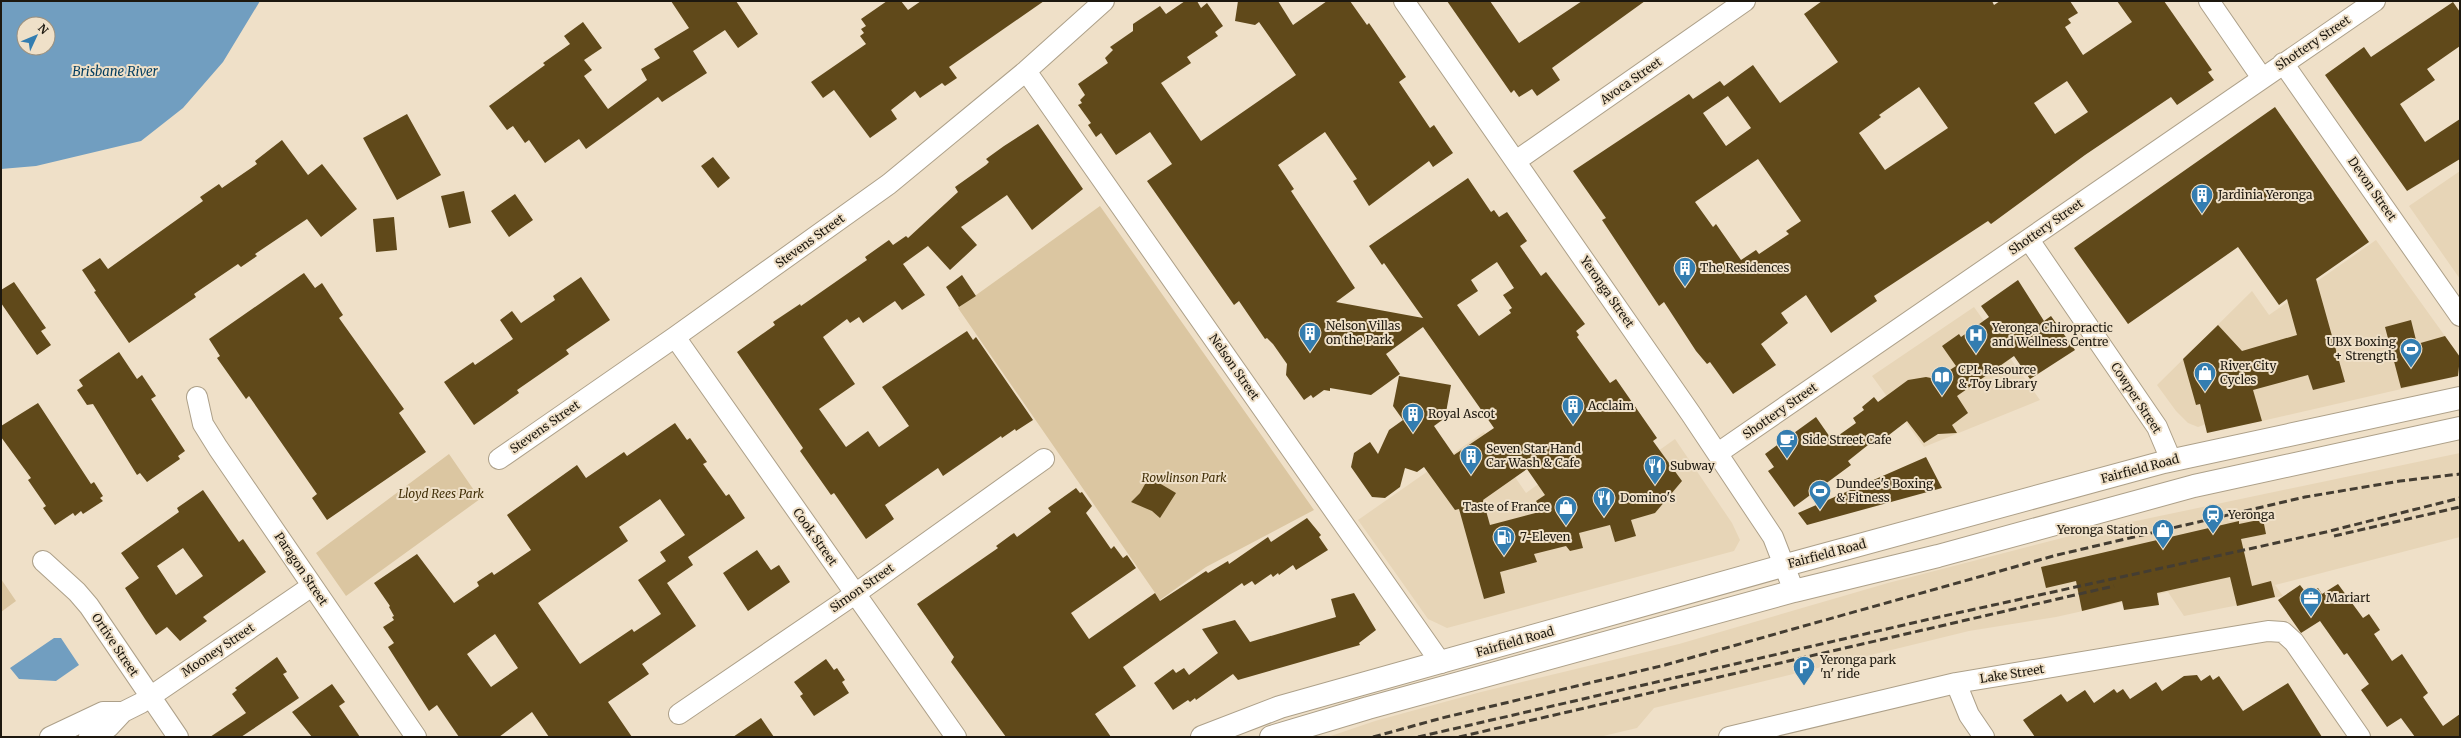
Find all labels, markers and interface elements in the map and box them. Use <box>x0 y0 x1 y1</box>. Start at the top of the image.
street label: Shottery Street <box>2272 12 2353 73</box>
north arrow <box>16 16 56 56</box>
text: N <box>35 21 51 37</box>
street label: Avoca Street <box>1596 54 1665 108</box>
water label: Brisbane River <box>72 63 158 80</box>
street label: Devon Street <box>2345 154 2400 224</box>
building icon: Jardinia Yeronga <box>2189 182 2215 215</box>
place label: Jardinia Yeronga <box>2217 187 2313 202</box>
street label: Shottery Street <box>2006 195 2086 258</box>
street label: Stevens Street <box>772 210 847 271</box>
street label: Yeronga Street <box>1577 252 1638 331</box>
building icon: The Residences <box>1672 255 1698 288</box>
place label: The Residences <box>1700 260 1789 275</box>
place label: Nelson Villas on the Park <box>1326 318 1401 347</box>
building icon: Nelson Villas on the Park <box>1297 320 1323 353</box>
place label: Yeronga Chiropractic and Wellness Centre <box>1991 320 2113 349</box>
hospital icon: Yeronga Chiropractic and Wellness Centre <box>1963 322 1989 355</box>
street label: Nelson Street <box>1206 331 1263 403</box>
place label: UBX Boxing + Strength <box>2326 334 2397 363</box>
sports icon: UBX Boxing + Strength <box>2398 336 2424 369</box>
place label: River City Cycles <box>2220 358 2276 387</box>
street label: Cowper Street <box>2108 359 2165 436</box>
shop icon: River City Cycles <box>2192 360 2218 393</box>
place label: CPL Resource & Toy Library <box>1958 362 2037 391</box>
library icon: CPL Resource & Toy Library <box>1929 364 1955 397</box>
street label: Shottery Street <box>1740 379 1820 442</box>
building icon: Acclaim <box>1560 393 1586 426</box>
street label: Stevens Street <box>507 397 583 456</box>
place label: Acclaim <box>1587 398 1634 413</box>
building icon: Royal Ascot <box>1400 401 1426 434</box>
place label: Royal Ascot <box>1428 406 1495 421</box>
cafe icon: Side Street Cafe <box>1774 427 1800 460</box>
place label: Side Street Cafe <box>1802 432 1891 447</box>
place label: Seven Star Hand Car Wash & Cafe <box>1486 441 1581 470</box>
building icon: Seven Star Hand Car Wash & Cafe <box>1458 443 1484 476</box>
street label: Fairfield Road <box>2099 451 2181 486</box>
restaurant icon: Subway <box>1642 453 1668 486</box>
place label: Subway <box>1670 458 1715 473</box>
park label: Rowlinson Park <box>1141 470 1227 485</box>
place label: Dundee's Boxing & Fitness <box>1836 476 1934 505</box>
sports icon: Dundee's Boxing & Fitness <box>1807 478 1833 511</box>
restaurant icon: Domino's <box>1591 485 1617 518</box>
park label: Lloyd Rees Park <box>398 486 484 501</box>
place label: Domino's <box>1620 490 1675 505</box>
shop icon: Taste of France <box>1553 494 1579 527</box>
place label: Taste of France <box>1463 499 1550 514</box>
station icon: Yeronga <box>2200 502 2226 535</box>
street label: Cook Street <box>790 505 841 569</box>
place label: Yeronga <box>2227 507 2275 522</box>
shop icon: Yeronga Station <box>2150 517 2176 550</box>
place label: Yeronga Station <box>2056 522 2148 537</box>
fuel station icon: 7-Eleven <box>1491 524 1517 557</box>
street label: Paragon Street <box>271 529 332 608</box>
place label: 7-Eleven <box>1520 529 1570 544</box>
street label: Fairfield Road <box>1786 536 1868 571</box>
street label: Simon Street <box>827 560 897 615</box>
office icon: Mariart <box>2298 585 2324 618</box>
place label: Mariart <box>2326 590 2370 605</box>
street label: Ortive Street <box>89 610 142 679</box>
street label: Mooney Street <box>179 620 257 679</box>
street label: Fairfield Road <box>1474 623 1556 660</box>
place label: Yeronga park 'n' ride <box>1819 652 1896 681</box>
parking icon: Yeronga park 'n' ride <box>1791 654 1817 687</box>
street label: Lake Street <box>1979 661 2046 686</box>

